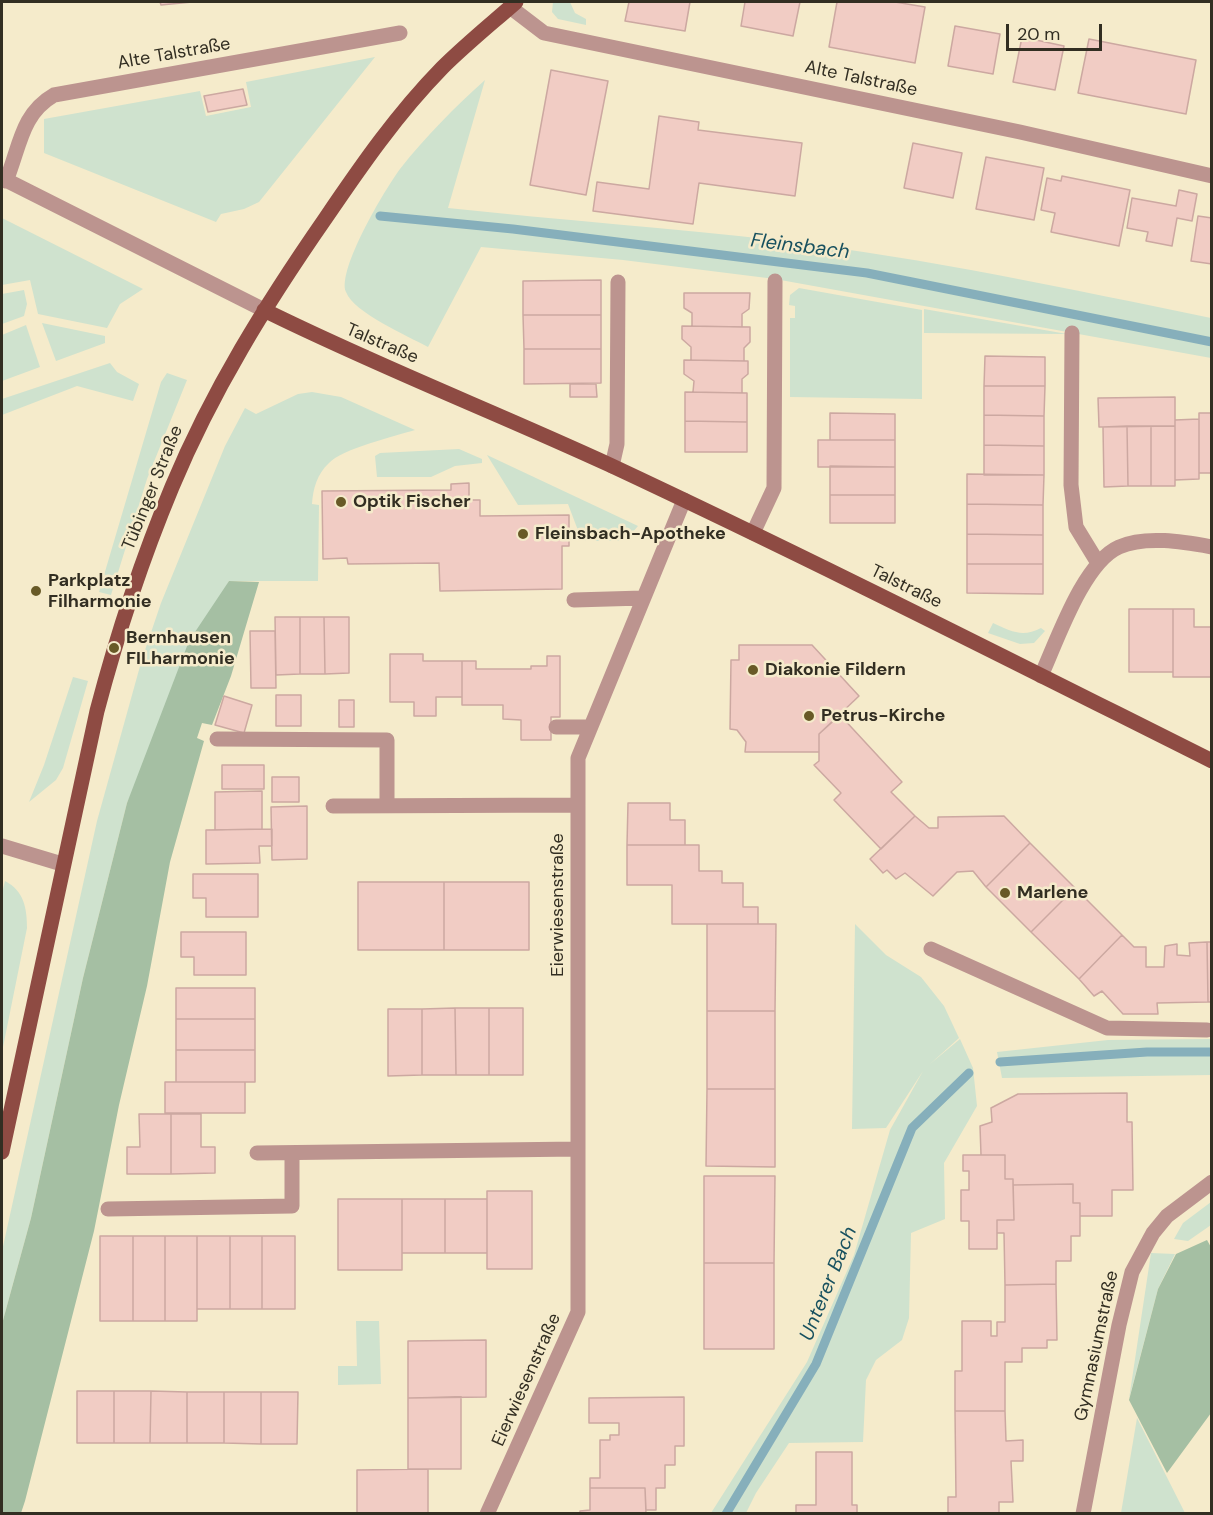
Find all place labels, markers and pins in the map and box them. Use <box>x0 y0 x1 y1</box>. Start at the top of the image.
place label: Optik Fischer <box>353 491 471 513</box>
marker: Optik Fischer <box>334 495 348 509</box>
place label: Fleinsbach-Apotheke <box>535 523 726 545</box>
marker: Fleinsbach-Apotheke <box>516 527 530 541</box>
place label: Parkplatz Filharmonie <box>48 570 152 612</box>
marker: Parkplatz Filharmonie <box>29 584 43 598</box>
place label: Bernhausen FILharmonie <box>126 627 235 670</box>
marker: Bernhausen FILharmonie <box>107 641 121 655</box>
place label: Diakonie Fildern <box>765 659 906 681</box>
marker: Diakonie Fildern <box>746 663 760 677</box>
place label: Petrus-Kirche <box>821 705 945 727</box>
marker: Petrus-Kirche <box>802 709 816 723</box>
place label: Marlene <box>1017 882 1088 904</box>
marker: Marlene <box>998 886 1012 900</box>

